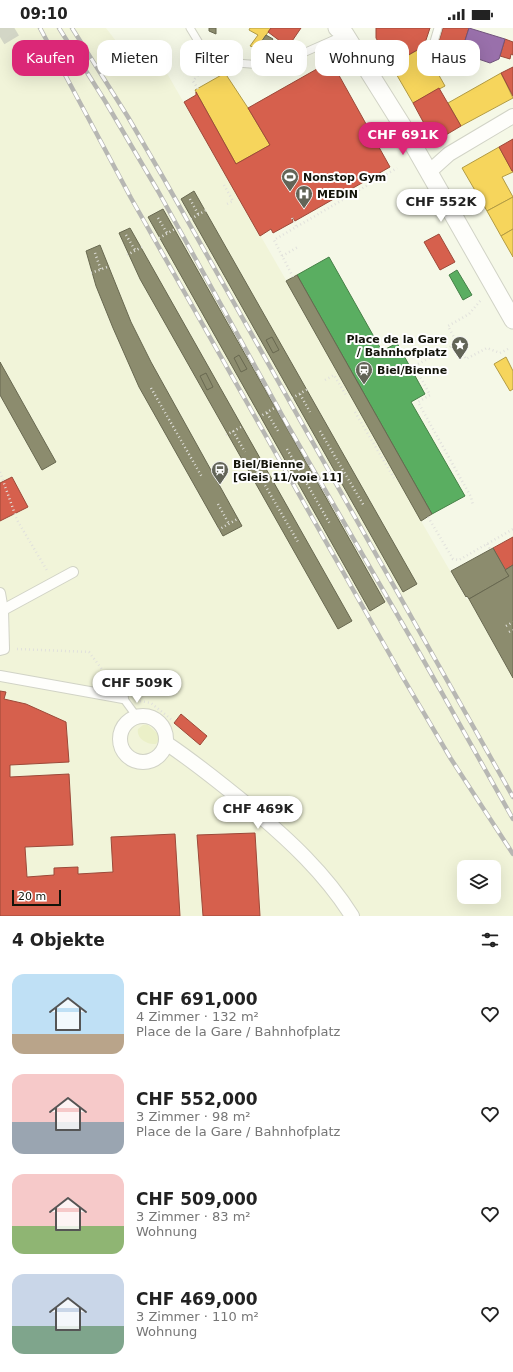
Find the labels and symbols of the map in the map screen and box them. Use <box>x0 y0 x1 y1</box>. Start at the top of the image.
pin: CHF 691K <box>362 122 444 156</box>
sports icon: Nonstop Gym <box>280 167 300 192</box>
place label: Nonstop Gym <box>303 171 386 184</box>
hospital icon: MEDIN <box>294 184 314 209</box>
place label: MEDIN <box>317 188 358 201</box>
pin: CHF 552K <box>400 189 482 223</box>
place label: Place de la Gare / Bahnhofplatz <box>346 333 447 359</box>
place icon: Place de la Gare / Bahnhofplatz <box>450 335 470 360</box>
station icon: Biel/Bienne <box>354 360 374 385</box>
place label: Biel/Bienne <box>377 364 447 377</box>
place label: Biel/Bienne [Gleis 11/voie 11] <box>233 458 342 484</box>
station icon: Biel/Bienne [Gleis 11/voie 11] <box>210 460 230 485</box>
pin: CHF 509K <box>96 670 178 704</box>
pin: CHF 469K <box>217 796 299 830</box>
scale bar <box>12 888 61 907</box>

